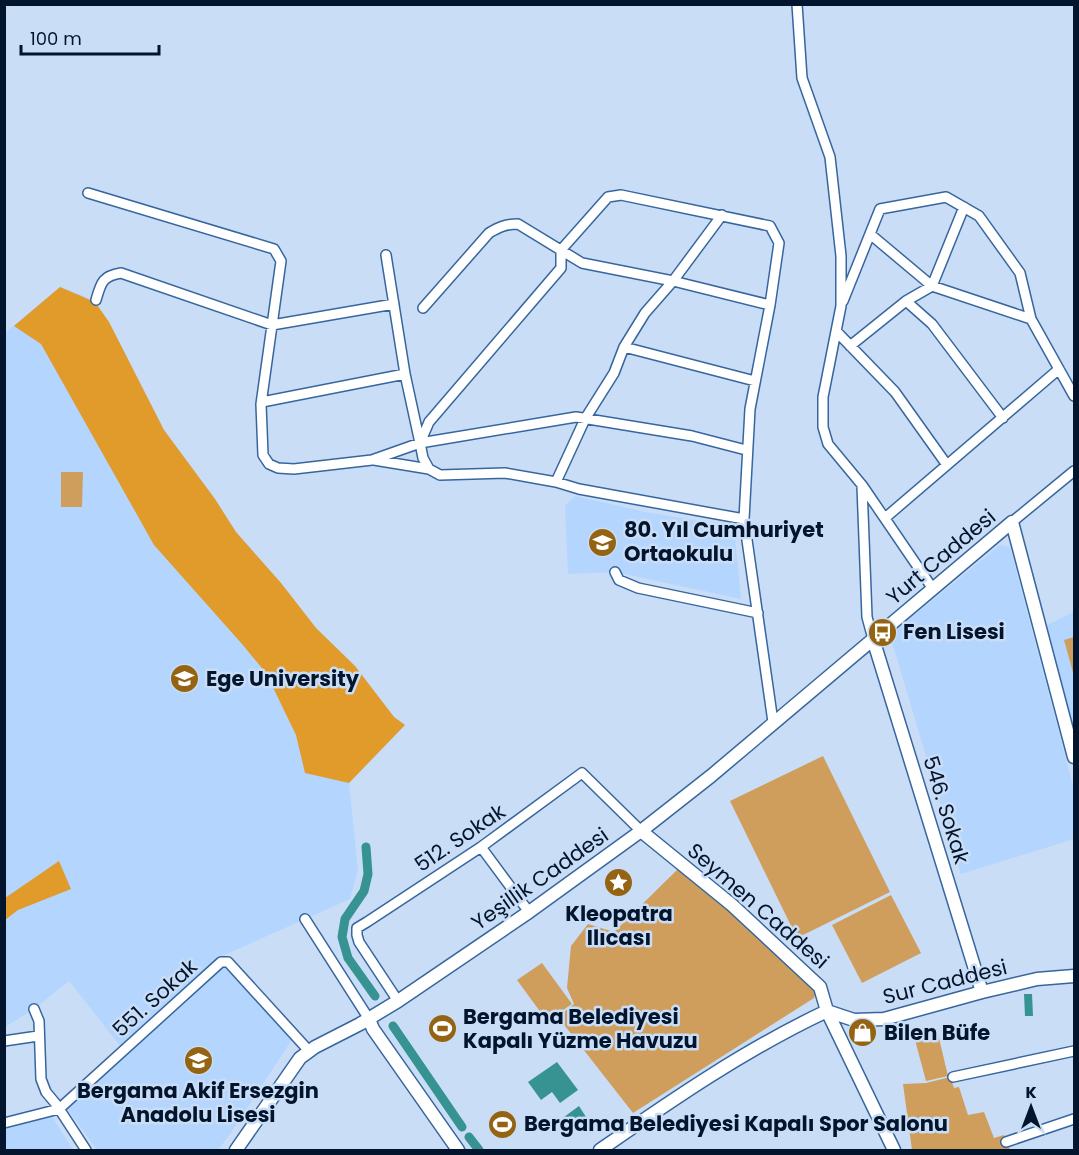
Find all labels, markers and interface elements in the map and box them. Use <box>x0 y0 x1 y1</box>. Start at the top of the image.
scale bar <box>21 18 159 56</box>
text: 100 m <box>30 26 82 51</box>
street label: Yurt Caddesi <box>880 502 1002 611</box>
place label: 80. Yıl Cumhuriyet Ortaokulu <box>624 515 824 568</box>
school or university icon: 80. Yıl Cumhuriyet Ortaokulu <box>587 526 619 558</box>
bus stop icon: Fen Lisesi <box>866 616 898 648</box>
place label: Fen Lisesi <box>903 617 1005 646</box>
school or university icon: Ege University <box>169 663 201 695</box>
place label: Ege University <box>206 664 360 693</box>
street label: 546. Sokak <box>916 752 977 868</box>
street label: 512. Sokak <box>409 796 511 879</box>
street label: Yeşillik Caddesi <box>465 820 614 937</box>
street label: Seymen Caddesi <box>681 836 835 975</box>
place icon: Kleopatra Ilıcası <box>603 867 635 899</box>
place label: Kleopatra Ilıcası <box>565 899 673 952</box>
street label: 551. Sokak <box>106 952 203 1043</box>
street label: Sur Caddesi <box>880 952 1010 1011</box>
place label: Bergama Belediyesi Kapalı Yüzme Havuzu <box>463 1002 698 1055</box>
sports icon: Bergama Belediyesi Kapalı Yüzme Havuzu <box>426 1013 458 1045</box>
shop icon: Bilen Büfe <box>847 1017 879 1049</box>
place label: Bilen Büfe <box>884 1018 990 1047</box>
school or university icon: Bergama Akif Ersezgin Anadolu Lisesi <box>182 1044 214 1076</box>
place label: Bergama Akif Ersezgin Anadolu Lisesi <box>77 1076 319 1129</box>
north arrow <box>1001 1077 1061 1137</box>
text: K <box>1025 1081 1037 1104</box>
sports icon: Bergama Belediyesi Kapalı Spor Salonu <box>487 1108 519 1140</box>
place label: Bergama Belediyesi Kapalı Spor Salonu <box>524 1109 948 1138</box>

